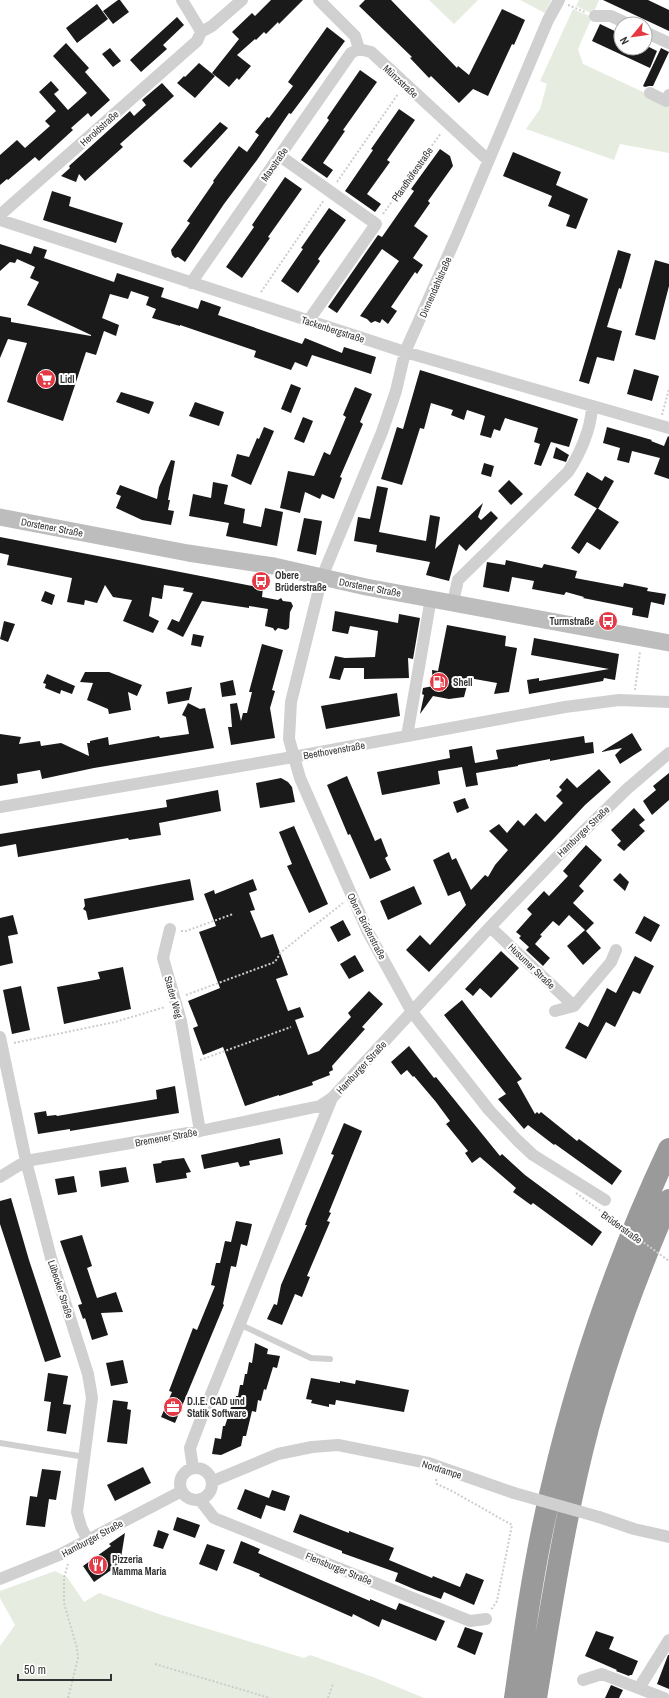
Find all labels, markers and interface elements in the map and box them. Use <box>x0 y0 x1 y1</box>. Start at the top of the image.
north arrow <box>613 16 653 56</box>
text: N <box>617 35 632 47</box>
street label: Münzstraße <box>380 62 421 101</box>
street label: Heroldstraße <box>77 107 122 149</box>
street label: Maxstraße <box>258 144 291 184</box>
street label: Pfandhöferstraße <box>389 144 436 204</box>
street label: Dinnendahlstraße <box>416 254 455 320</box>
street label: Tackenbergstraße <box>300 313 367 346</box>
supermarket icon: Lidl <box>35 368 57 390</box>
place label: Lidl <box>60 373 75 386</box>
street label: Dorstener Straße <box>20 515 84 540</box>
place label: Obere Brüderstraße <box>275 569 327 594</box>
bus stop icon: Obere Brüderstraße <box>250 570 272 592</box>
street label: Dorstener Straße <box>338 575 402 600</box>
bus stop icon: Turmstraße <box>597 610 619 632</box>
place label: Turmstraße <box>549 615 594 628</box>
fuel station icon: Shell <box>428 671 450 693</box>
place label: Shell <box>453 676 473 689</box>
street label: Beethovenstraße <box>302 739 366 762</box>
street label: Hamburger Straße <box>554 803 613 860</box>
street label: Obere Brüderstraße <box>344 891 389 962</box>
street label: Husumer Straße <box>506 941 558 992</box>
street label: Stader Weg <box>161 975 186 1020</box>
street label: Hamburger Straße <box>333 1038 390 1097</box>
street label: Bremener Straße <box>134 1126 199 1149</box>
street label: Brüderstraße <box>599 1208 645 1247</box>
street label: Lübecker Straße <box>45 1258 76 1320</box>
place label: D.I.E. CAD und Statik Software <box>187 1395 247 1420</box>
office icon: D.I.E. CAD und Statik Software <box>162 1396 184 1418</box>
street label: Nordrampe <box>420 1457 464 1482</box>
street label: Hamburger Straße <box>59 1517 126 1560</box>
street label: Flensburger Straße <box>304 1549 374 1588</box>
place label: Pizzeria Mamma Maria <box>112 1553 167 1578</box>
restaurant icon: Pizzeria Mamma Maria <box>87 1554 109 1576</box>
scale bar <box>18 1656 111 1682</box>
text: 50 m <box>24 1662 46 1678</box>

